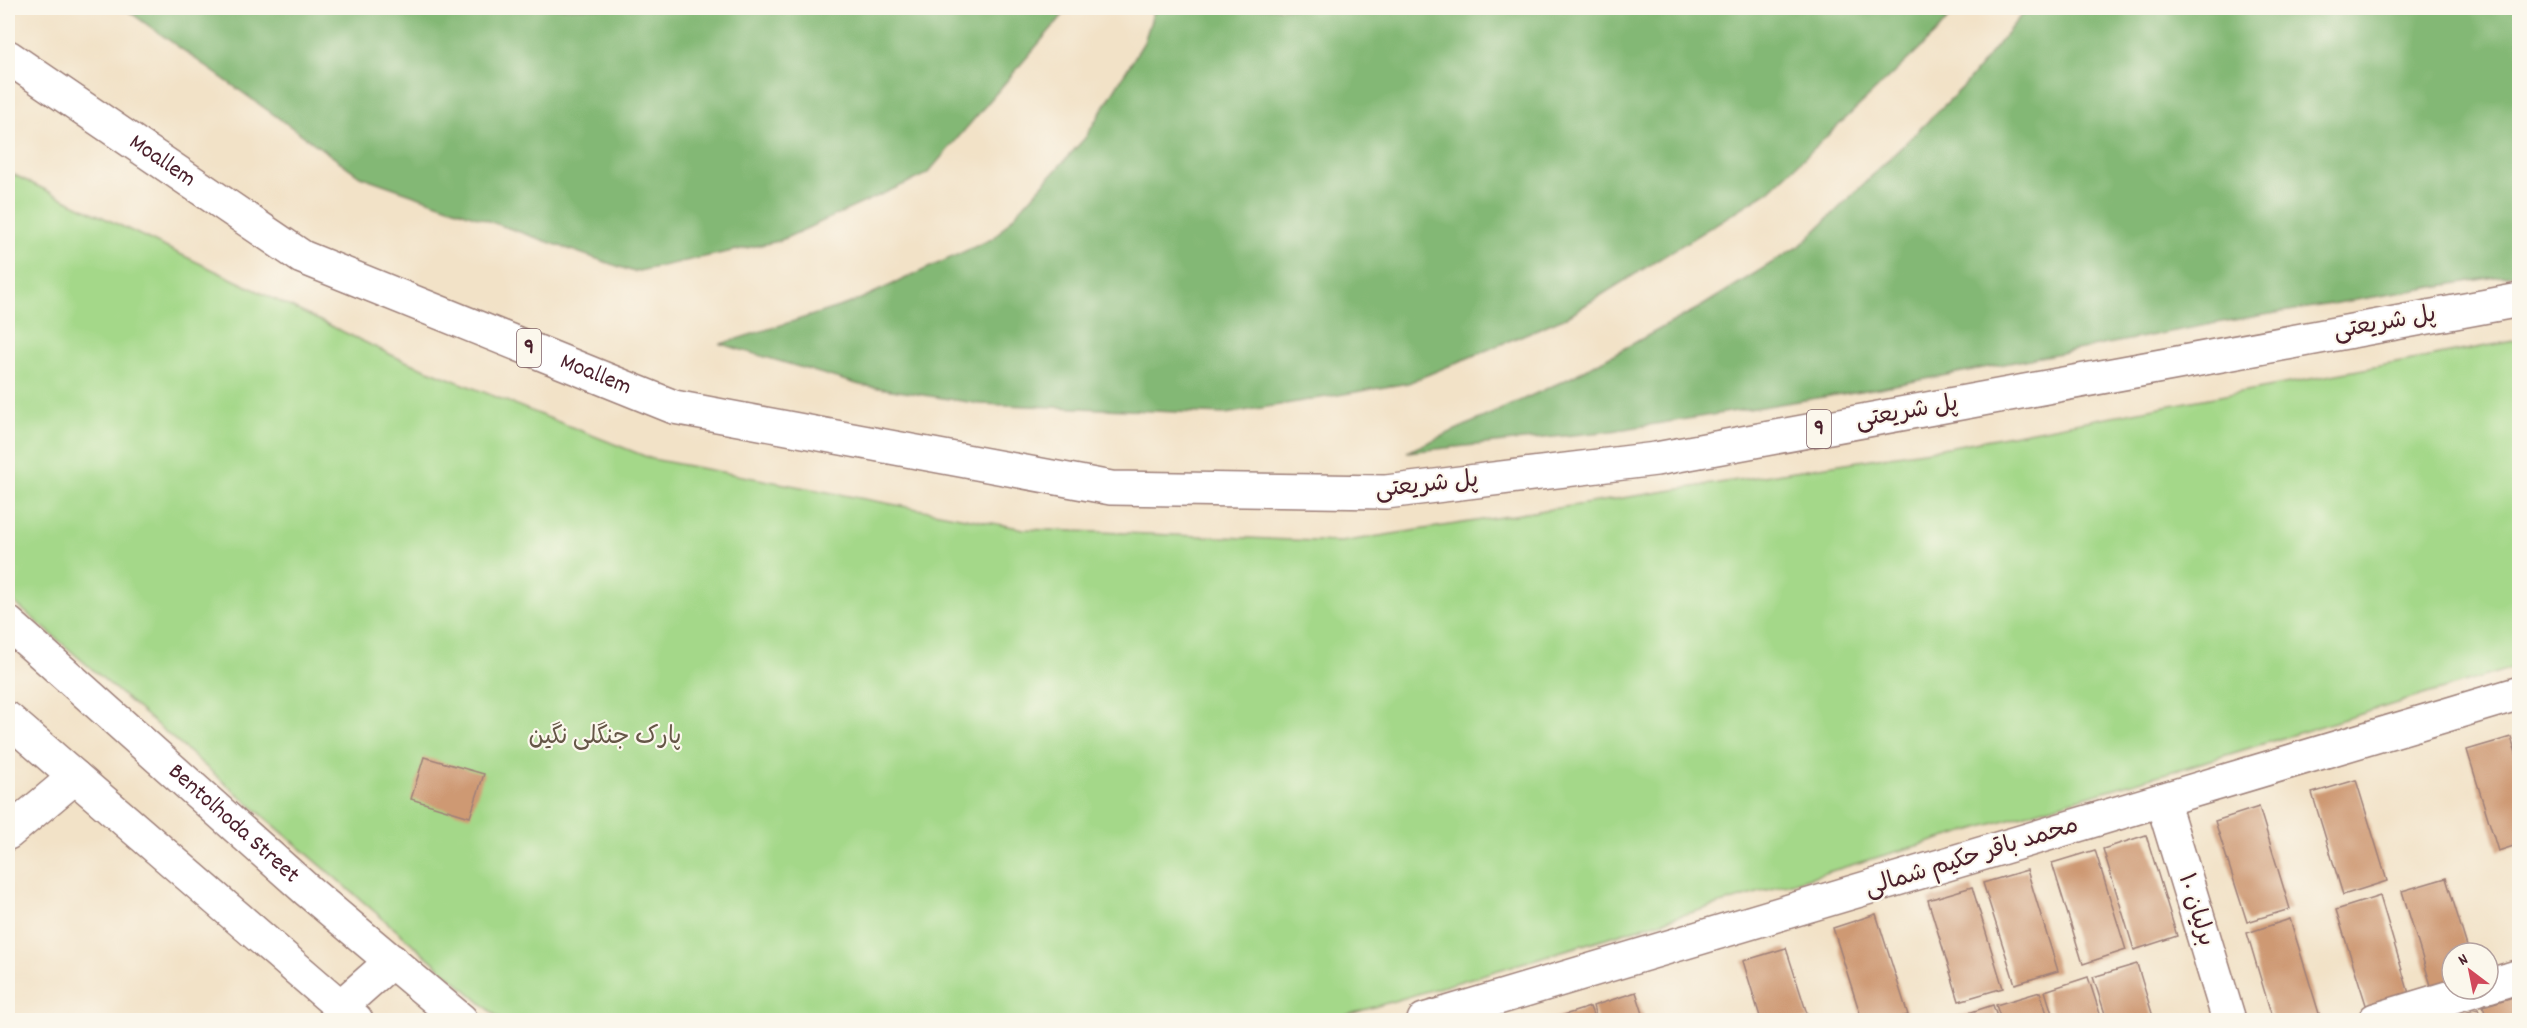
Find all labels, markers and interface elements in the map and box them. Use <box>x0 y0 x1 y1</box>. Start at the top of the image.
street label: Moallem <box>121 127 202 197</box>
street label: پل شریعتی <box>2331 298 2439 350</box>
road number: 9 <box>517 329 541 367</box>
street label: Moallem <box>555 346 636 405</box>
street label: پل شریعتی <box>1853 387 1961 439</box>
road number: 9 <box>1807 410 1831 448</box>
street label: پل شریعتی <box>1374 464 1480 508</box>
park label: پارک جنگلی نگین <box>529 721 681 755</box>
street label: Bentolhoda Street <box>160 756 307 892</box>
street label: محمد باقر حکیم شمالی <box>1861 809 2083 907</box>
street label: برلیان ۱۰ <box>2168 869 2222 951</box>
north arrow <box>2440 941 2500 1001</box>
text: N <box>2454 949 2473 972</box>

